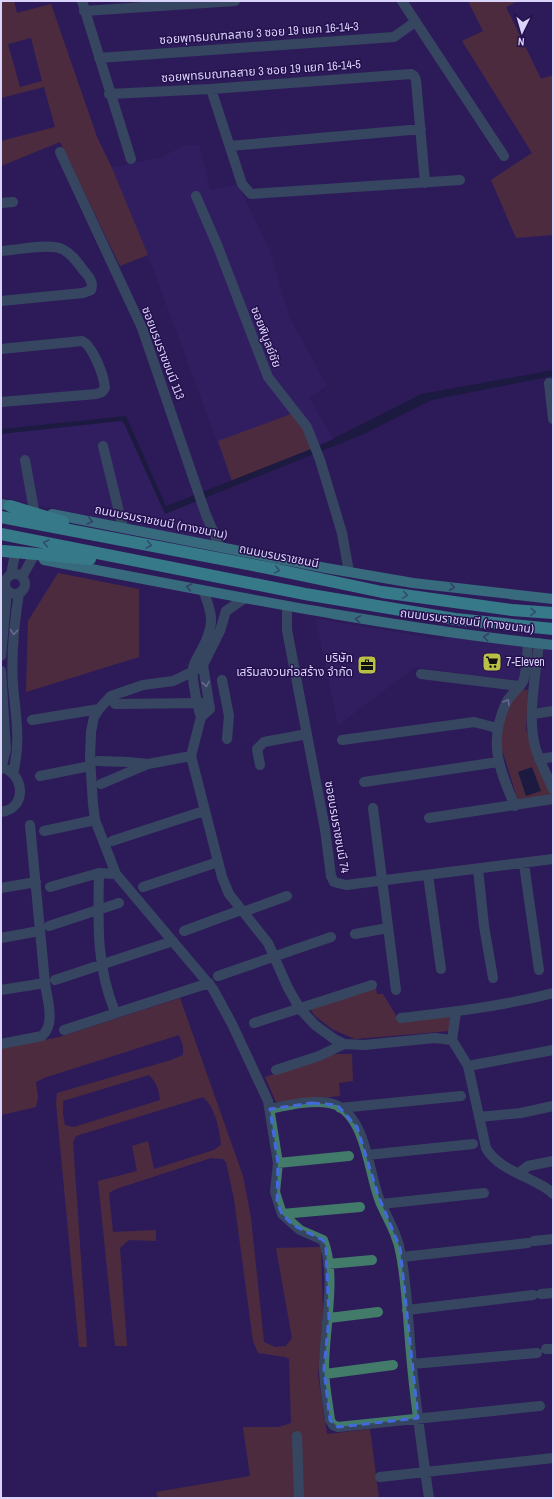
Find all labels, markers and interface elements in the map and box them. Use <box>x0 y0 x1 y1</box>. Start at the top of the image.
north arrow <box>502 12 542 52</box>
street label: ซอยพุทธมณฑลสาย 3 ซอย 19 แยก 16-14-3 <box>159 18 359 48</box>
text: N <box>517 35 525 49</box>
street label: ซอยพุทธมณฑลสาย 3 ซอย 19 แยก 16-14-5 <box>161 56 362 86</box>
street label: ซอยบรมราชชนนี 113 <box>138 304 188 402</box>
street label: ซอยพิบูลย์ชัย <box>247 304 285 370</box>
street label: ถนนบรมราชชนนี (ทางขนาน) <box>93 501 229 543</box>
one-way arrow <box>87 517 93 525</box>
one-way arrow <box>43 539 49 548</box>
street label: ถนนบรมราชชนนี <box>238 540 320 572</box>
one-way arrow <box>146 541 152 549</box>
one-way arrow <box>274 565 280 573</box>
one-way arrow <box>449 583 455 592</box>
one-way arrow <box>186 584 192 592</box>
one-way arrow <box>401 590 408 599</box>
street label: ถนนบรมราชชนนี (ทางขนาน) <box>399 605 535 637</box>
one-way arrow <box>530 607 536 616</box>
one-way arrow <box>355 615 361 624</box>
one-way arrow <box>9 629 18 635</box>
one-way arrow <box>483 633 489 642</box>
place label: บริษัท เสริมสงวนก่อสร้าง จำกัด <box>236 650 353 680</box>
supermarket icon: 7-Eleven <box>481 651 503 673</box>
office icon: บริษัท เสริมสงวนก่อสร้าง จำกัด <box>356 654 378 676</box>
place label: 7-Eleven <box>506 654 545 670</box>
one-way arrow <box>202 681 210 687</box>
one-way arrow <box>503 699 510 706</box>
street label: ซอยบรมราชชนนี 74 <box>321 780 353 875</box>

